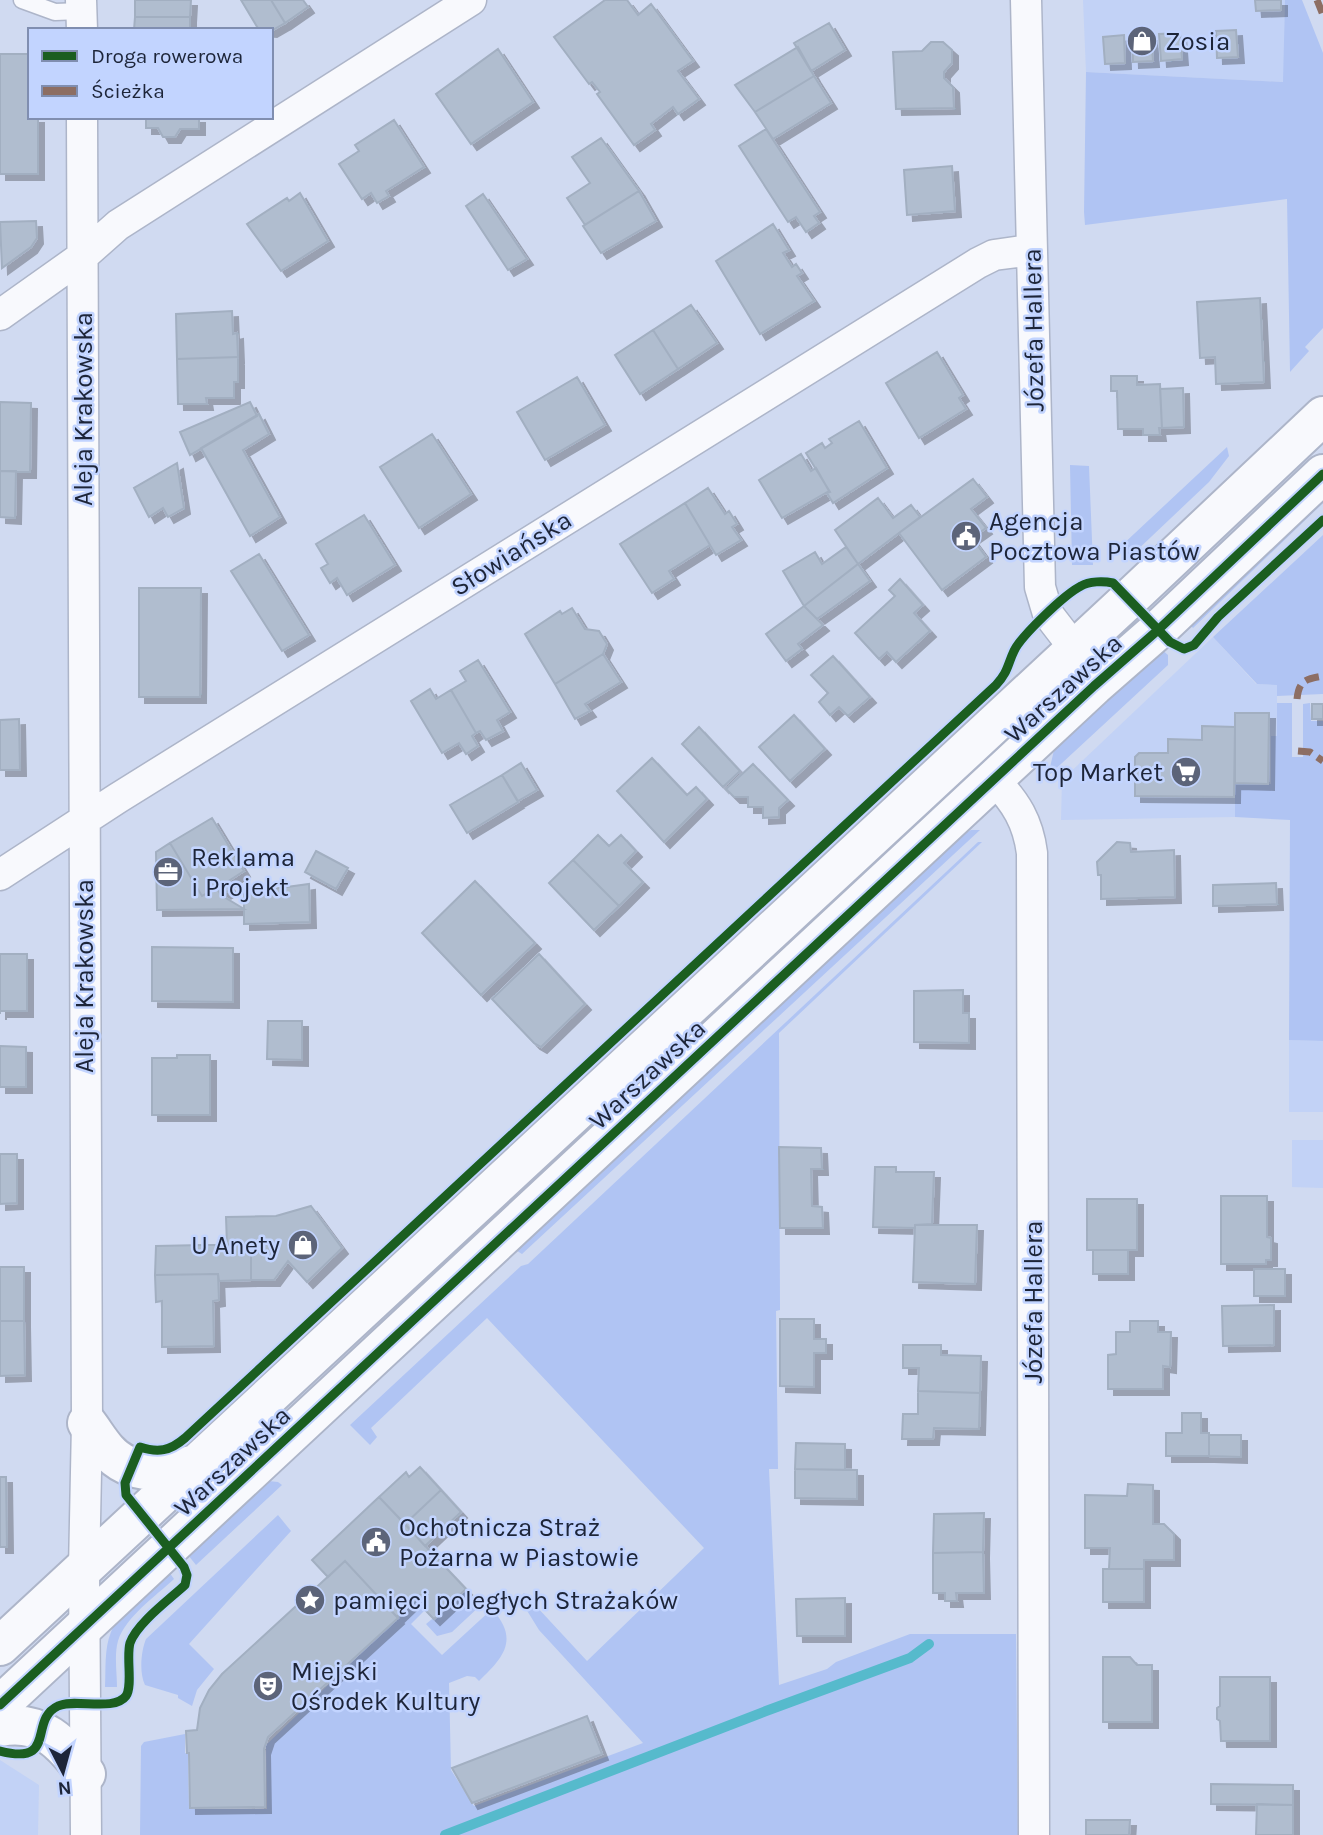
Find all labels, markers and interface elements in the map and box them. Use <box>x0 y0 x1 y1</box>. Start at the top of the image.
shop icon: Zosia <box>1125 24 1159 58</box>
place label: Zosia <box>1165 26 1230 57</box>
legend <box>28 28 273 119</box>
text: Droga rowerowa <box>91 44 243 68</box>
text: Ścieżka <box>91 79 165 103</box>
street label: Józefa Hallera <box>1017 248 1050 412</box>
street label: Aleja Krakowska <box>68 312 99 506</box>
street label: Słowiańska <box>445 504 577 603</box>
place label: Agencja Pocztowa Piastów <box>989 506 1200 567</box>
public building icon: Agencja Pocztowa Piastów <box>949 519 983 553</box>
street label: Warszawska <box>998 627 1129 749</box>
supermarket icon: Top Market <box>1169 755 1203 789</box>
place label: Top Market <box>1033 757 1163 788</box>
place label: Reklama i Projekt <box>191 842 295 903</box>
office icon: Reklama i Projekt <box>151 855 185 889</box>
street label: Aleja Krakowska <box>69 879 100 1073</box>
street label: Warszawska <box>583 1013 712 1136</box>
street label: Józefa Hallera <box>1018 1220 1049 1384</box>
shop icon: U Anety <box>286 1228 320 1262</box>
place label: U Anety <box>191 1230 280 1261</box>
street label: Warszawska <box>168 1400 297 1523</box>
place label: Ochotnicza Straż Pożarna w Piastowie <box>399 1512 639 1573</box>
public building icon: Ochotnicza Straż Pożarna w Piastowie <box>359 1525 393 1559</box>
place icon: pamięci poległych Strażaków <box>293 1583 327 1617</box>
place label: pamięci poległych Strażaków <box>333 1585 678 1616</box>
place label: Miejski Ośrodek Kultury <box>291 1656 480 1717</box>
theatre icon: Miejski Ośrodek Kultury <box>251 1669 285 1703</box>
north arrow <box>28 1737 98 1807</box>
text: N <box>57 1776 73 1800</box>

